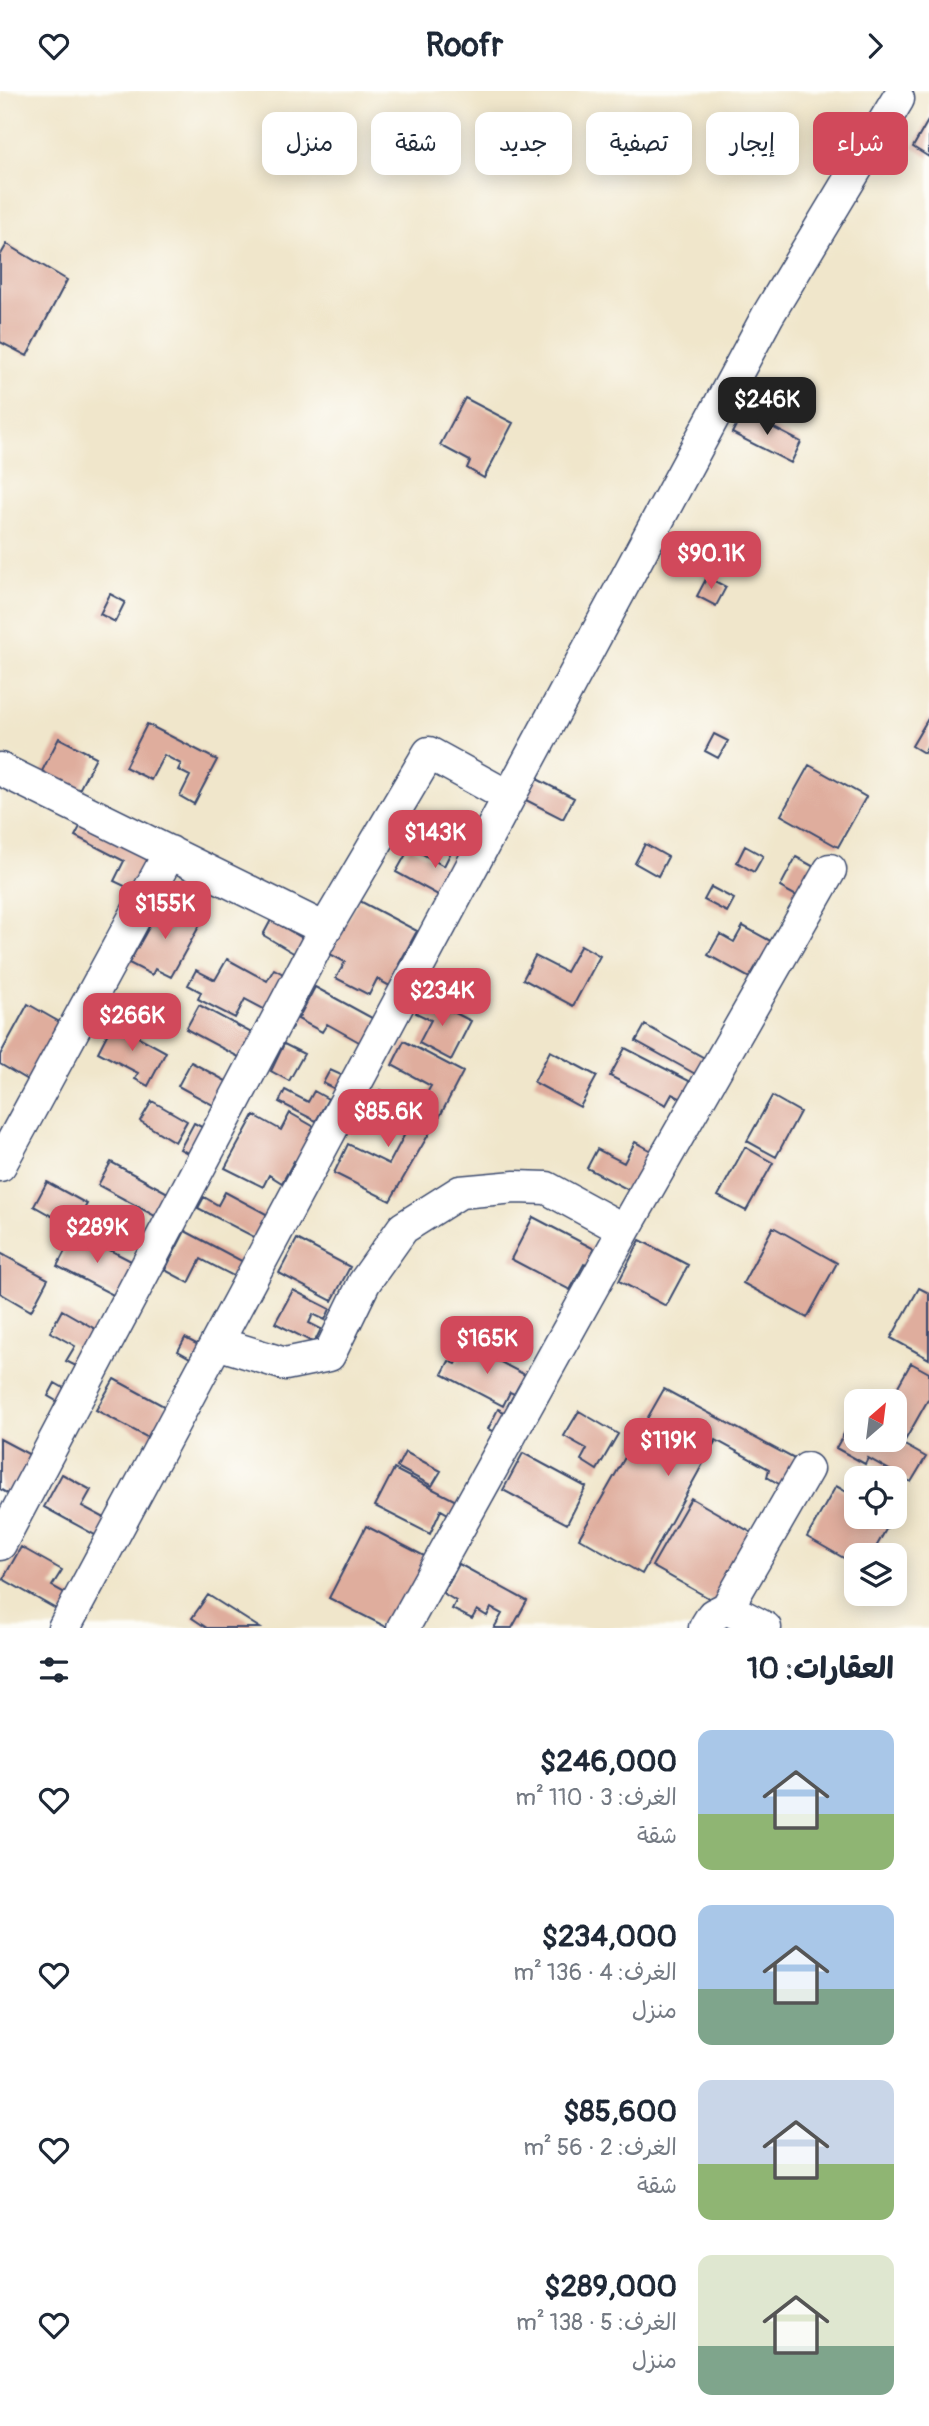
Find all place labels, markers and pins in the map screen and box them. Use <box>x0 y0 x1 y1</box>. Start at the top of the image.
pin: $246K <box>718 377 816 437</box>
pin: $90.1K <box>654 531 768 591</box>
pin: $143K <box>386 811 484 870</box>
pin: $155K <box>116 881 214 941</box>
pin: $234K <box>393 969 491 1028</box>
pin: $266K <box>83 993 181 1053</box>
pin: $85.6K <box>331 1089 445 1149</box>
pin: $289K <box>48 1205 146 1265</box>
pin: $165K <box>438 1317 536 1376</box>
pin: $119K <box>619 1419 717 1478</box>

